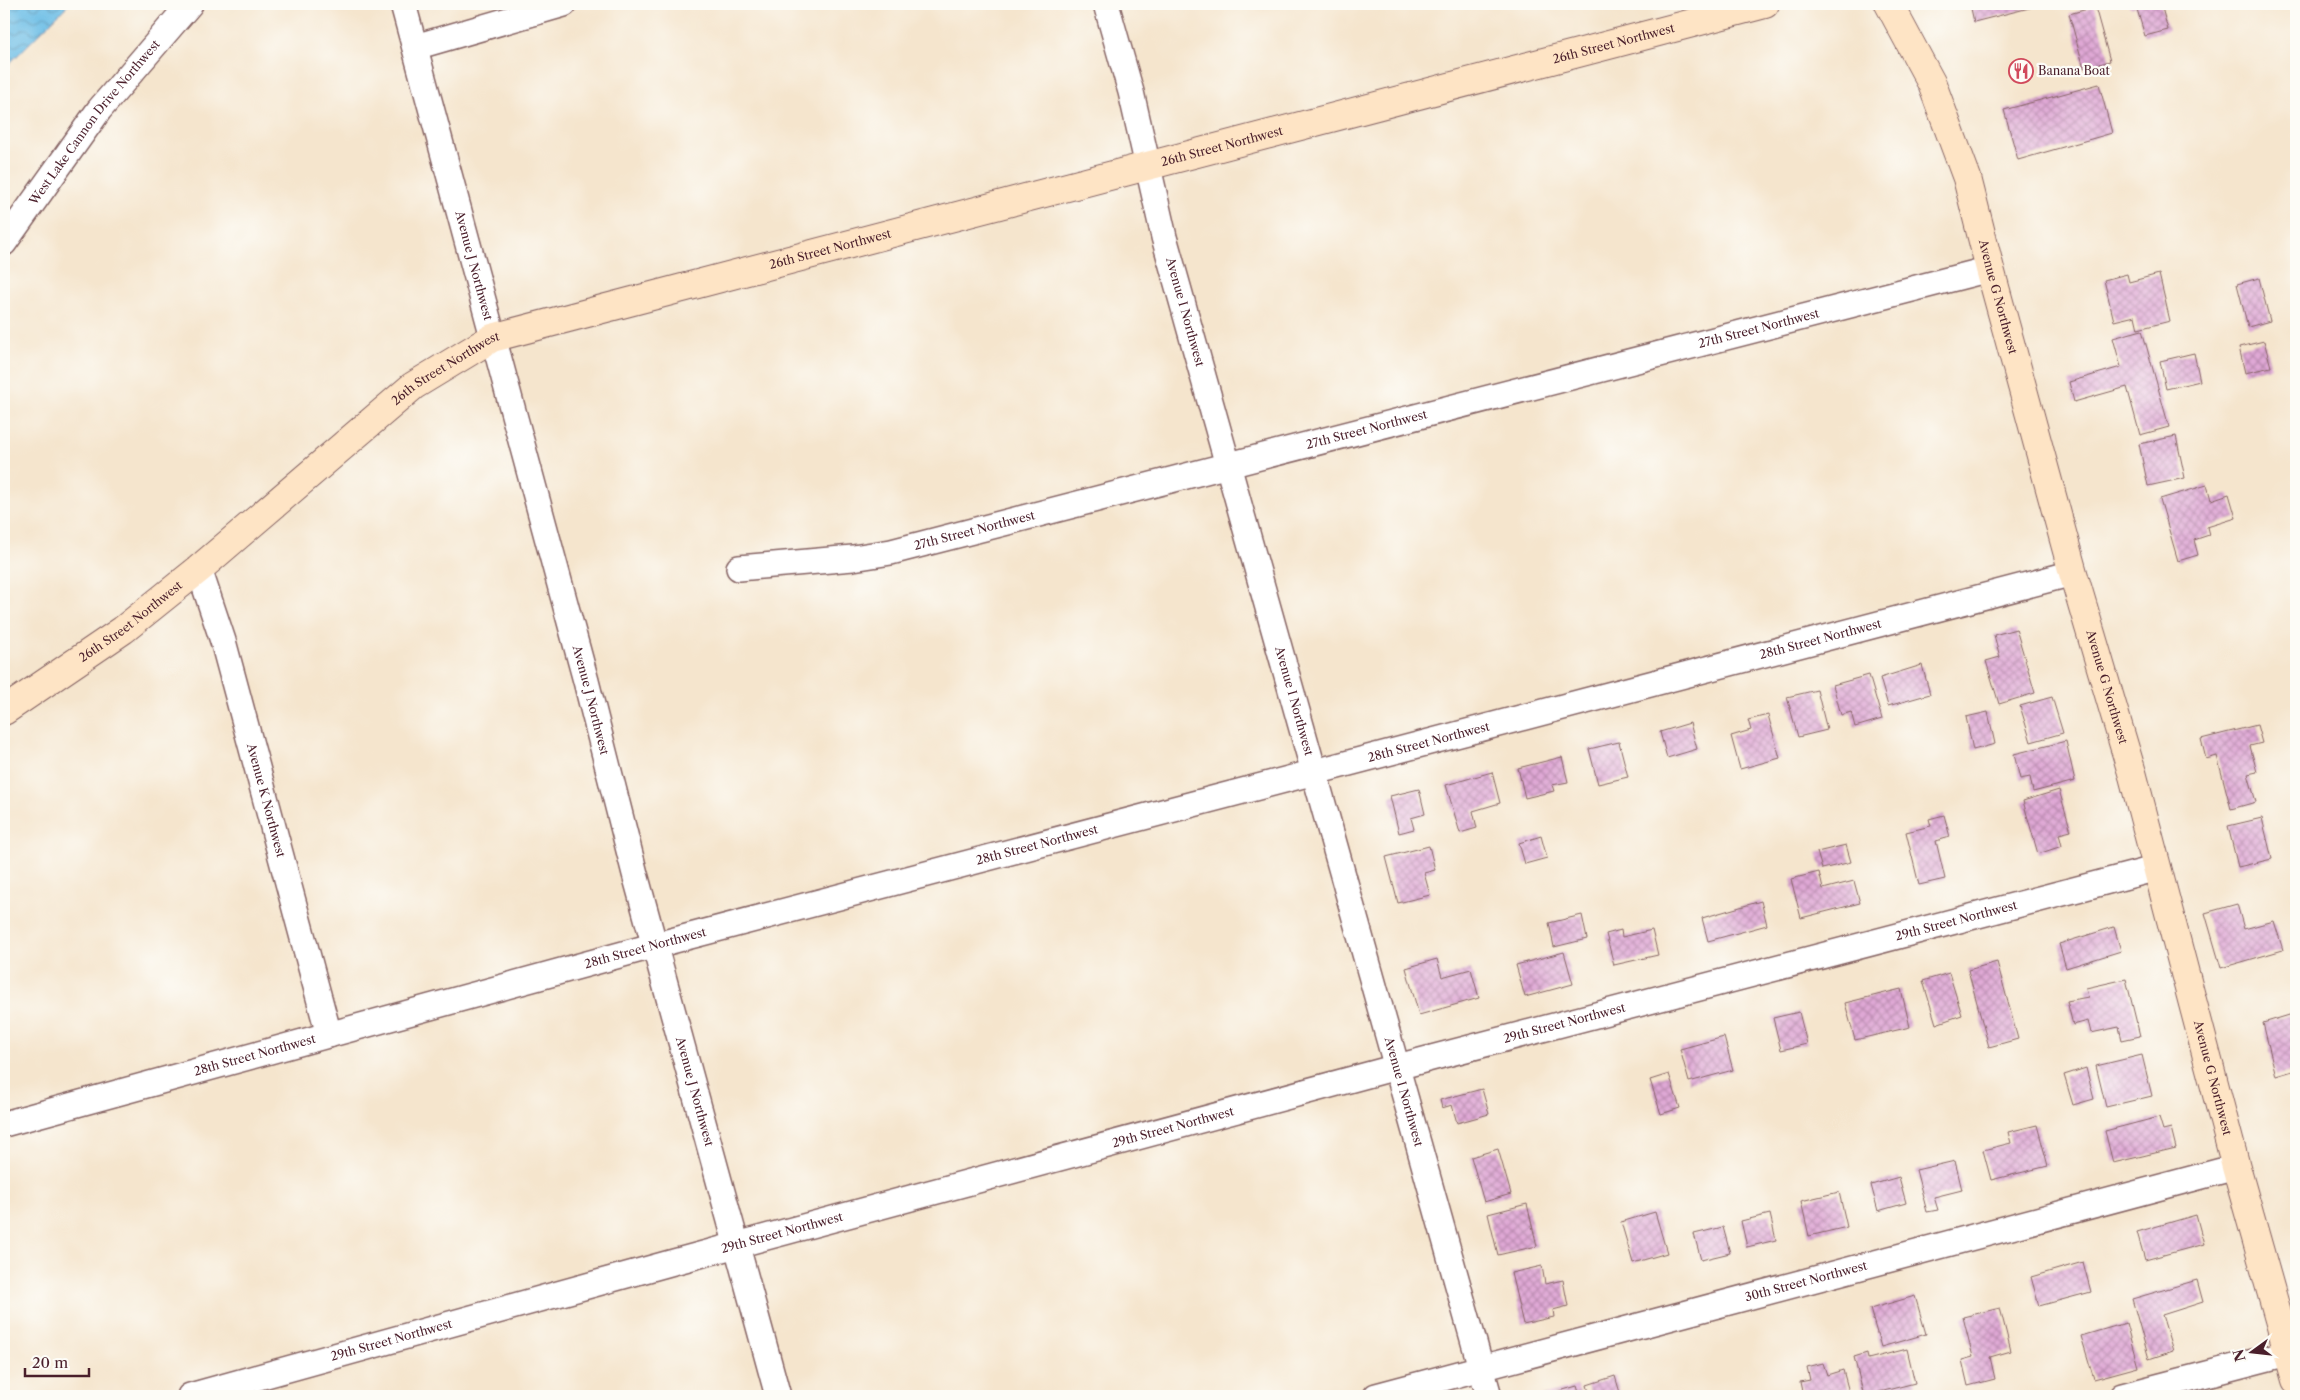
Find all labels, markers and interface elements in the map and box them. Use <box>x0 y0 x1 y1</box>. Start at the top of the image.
street label: 26th Street Northwest <box>1551 20 1677 66</box>
street label: West Lake Cannon Drive Northwest <box>25 36 163 208</box>
restaurant icon: Banana Boat <box>2008 58 2034 84</box>
place label: Banana Boat <box>2038 63 2111 78</box>
street label: 26th Street Northwest <box>1159 123 1285 169</box>
street label: Avenue J Northwest <box>452 208 496 323</box>
street label: 26th Street Northwest <box>767 225 893 272</box>
street label: Avenue G Northwest <box>1976 237 2021 356</box>
street label: Avenue I Northwest <box>1163 254 1208 369</box>
street label: 27th Street Northwest <box>1697 305 1821 351</box>
street label: 26th Street Northwest <box>388 328 502 408</box>
street label: 27th Street Northwest <box>1304 406 1429 452</box>
street label: 27th Street Northwest <box>912 507 1037 553</box>
street label: 26th Street Northwest <box>76 577 185 665</box>
street label: 28th Street Northwest <box>1758 615 1884 662</box>
street label: Avenue G Northwest <box>2083 627 2131 746</box>
street label: Avenue J Northwest <box>569 643 613 757</box>
street label: Avenue I Northwest <box>1272 643 1317 758</box>
street label: 28th Street Northwest <box>1366 718 1492 765</box>
street label: Avenue K Northwest <box>244 741 289 860</box>
street label: 28th Street Northwest <box>974 821 1100 868</box>
street label: 29th Street Northwest <box>1893 897 2019 943</box>
street label: 28th Street Northwest <box>583 924 708 971</box>
street label: 29th Street Northwest <box>1502 999 1628 1046</box>
street label: Avenue G Northwest <box>2190 1018 2235 1137</box>
street label: 28th Street Northwest <box>192 1031 318 1079</box>
street label: Avenue J Northwest <box>673 1034 717 1149</box>
street label: Avenue I Northwest <box>1381 1034 1427 1149</box>
street label: 29th Street Northwest <box>1110 1103 1236 1150</box>
street label: 29th Street Northwest <box>719 1209 845 1256</box>
street label: 30th Street Northwest <box>1743 1257 1869 1304</box>
street label: 29th Street Northwest <box>329 1316 454 1364</box>
north arrow <box>2228 1328 2278 1378</box>
scale bar <box>25 1345 89 1377</box>
text: N <box>2229 1347 2250 1364</box>
text: 20 m <box>32 1353 68 1372</box>

